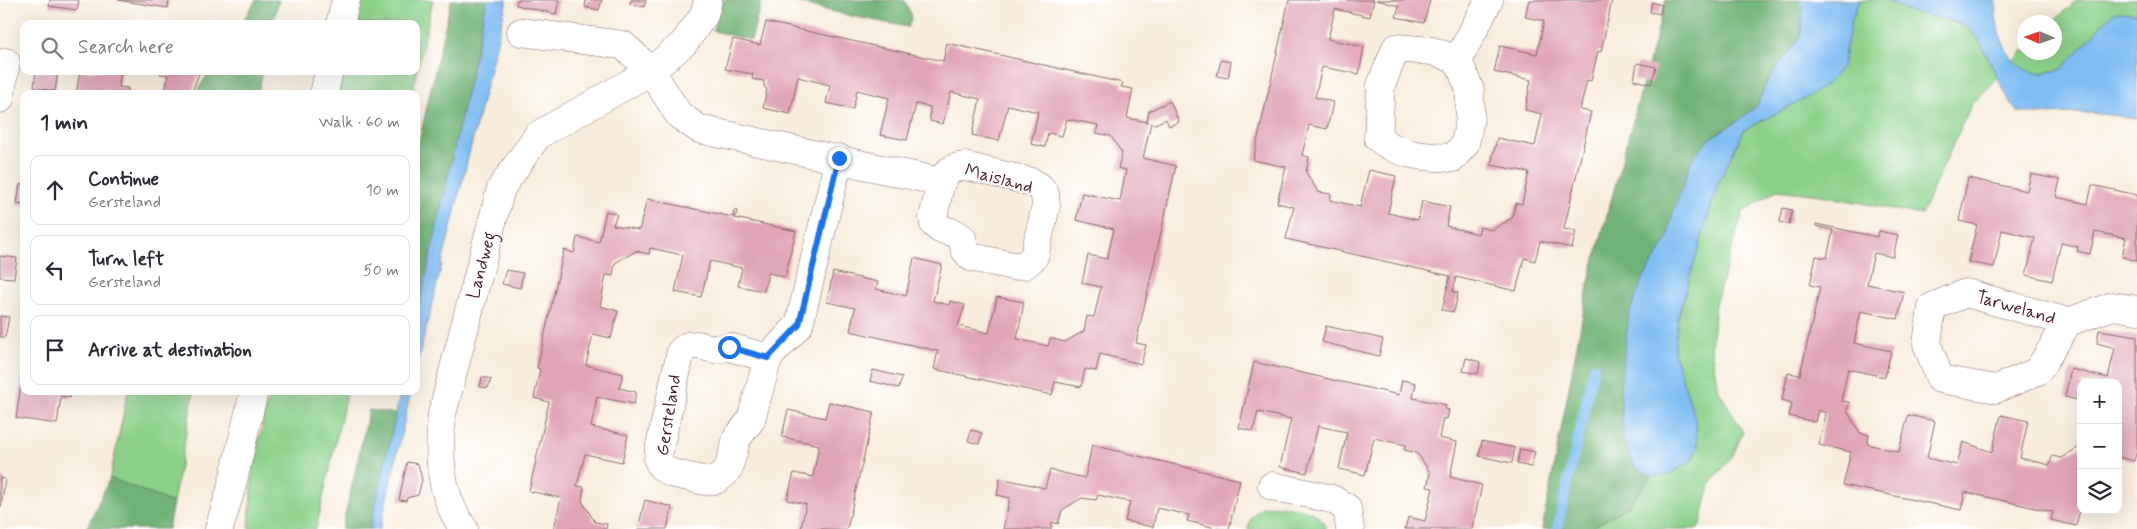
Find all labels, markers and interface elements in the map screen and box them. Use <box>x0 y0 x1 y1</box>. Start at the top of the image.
north arrow <box>2017 15 2062 60</box>
search box <box>20 20 420 75</box>
icon: search <box>38 34 66 62</box>
text: Search here <box>78 35 174 60</box>
text: 1 min <box>40 109 88 137</box>
text: Walk · 60 m <box>319 112 400 133</box>
route end <box>828 147 851 170</box>
street label: Maisland <box>962 158 1036 200</box>
text: Continue <box>88 167 159 192</box>
icon: ahead <box>41 176 69 204</box>
text: 10 m <box>366 180 399 201</box>
text: Gersteland <box>88 192 161 213</box>
street label: Landweg <box>461 229 504 302</box>
text: Turn left <box>88 247 164 272</box>
icon: left <box>41 256 69 284</box>
text: 50 m <box>363 260 399 281</box>
text: Gersteland <box>88 272 161 293</box>
street label: Tarweland <box>1973 285 2058 331</box>
icon: arrive <box>41 336 69 364</box>
route start <box>718 336 741 359</box>
text: Arrive at destination <box>88 338 252 363</box>
street label: Gersteland <box>651 373 687 458</box>
map controls <box>2077 379 2122 514</box>
button: + <box>2077 379 2122 424</box>
button: − <box>2077 424 2122 469</box>
button: layers <box>2077 469 2122 514</box>

